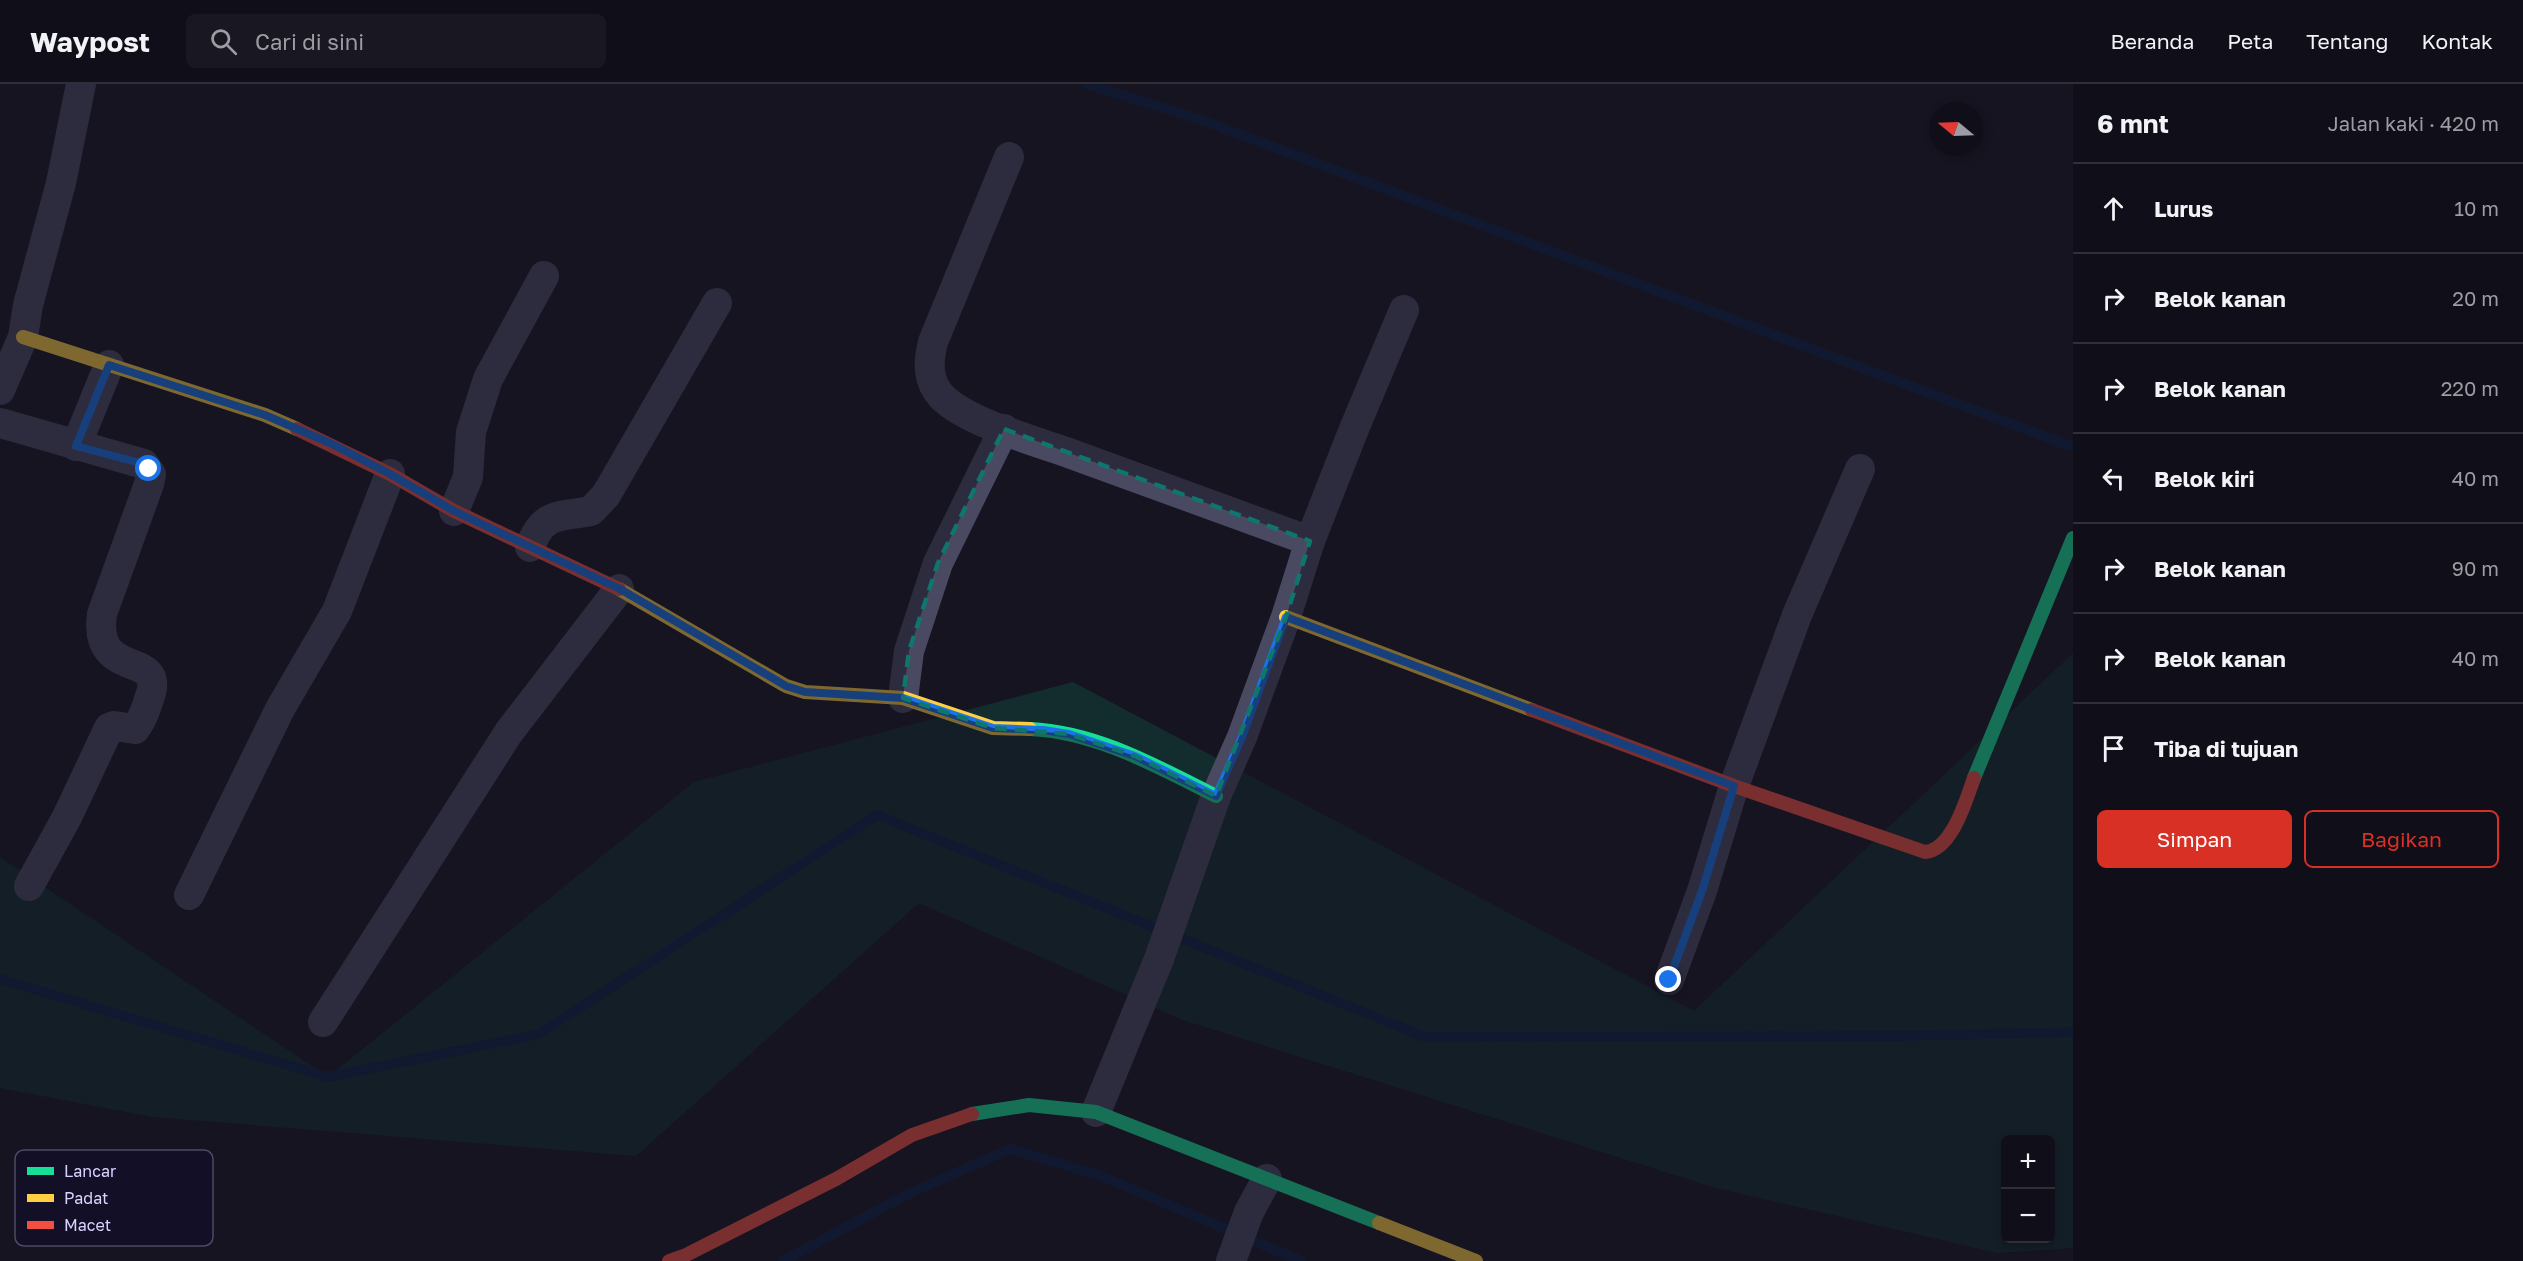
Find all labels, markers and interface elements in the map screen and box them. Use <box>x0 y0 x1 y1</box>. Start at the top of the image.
search box <box>186 14 606 68</box>
text: Waypost <box>30 25 150 58</box>
icon: search <box>207 25 240 58</box>
text: Cari di sini <box>255 28 364 55</box>
text: Beranda <box>2111 28 2194 54</box>
text: Peta <box>2227 28 2273 54</box>
text: Tentang <box>2306 28 2388 54</box>
text: Kontak <box>2421 28 2493 54</box>
north arrow <box>1929 102 1983 156</box>
text: 6 mnt <box>2097 108 2169 139</box>
text: Jalan kaki · 420 m <box>2328 111 2499 135</box>
icon: ahead <box>2097 192 2130 225</box>
text: Lurus <box>2154 195 2213 222</box>
text: 10 m <box>2454 196 2499 220</box>
icon: right <box>2097 282 2130 315</box>
text: Belok kanan <box>2154 285 2286 312</box>
text: 20 m <box>2452 286 2499 310</box>
icon: right <box>2097 372 2130 405</box>
text: Belok kanan <box>2154 375 2286 402</box>
text: 220 m <box>2441 376 2499 400</box>
route start <box>135 455 161 481</box>
icon: left <box>2097 462 2130 495</box>
text: Belok kiri <box>2154 465 2255 492</box>
text: 40 m <box>2452 466 2499 490</box>
icon: right <box>2097 552 2130 585</box>
text: Belok kanan <box>2154 555 2286 582</box>
text: 90 m <box>2452 556 2499 580</box>
icon: right <box>2097 642 2130 675</box>
text: Belok kanan <box>2154 645 2286 672</box>
text: 40 m <box>2452 646 2499 670</box>
icon: arrive <box>2097 732 2130 765</box>
text: Tiba di tujuan <box>2154 735 2298 762</box>
button: Simpan <box>2097 810 2292 868</box>
button: Bagikan <box>2304 810 2499 868</box>
route end <box>1655 966 1681 992</box>
map controls <box>2001 1135 2055 1243</box>
button: + <box>2001 1135 2055 1189</box>
legend <box>15 1150 213 1246</box>
text: Lancar <box>64 1161 116 1181</box>
text: Padat <box>64 1188 108 1208</box>
button: − <box>2001 1189 2055 1243</box>
text: Macet <box>64 1215 111 1235</box>

